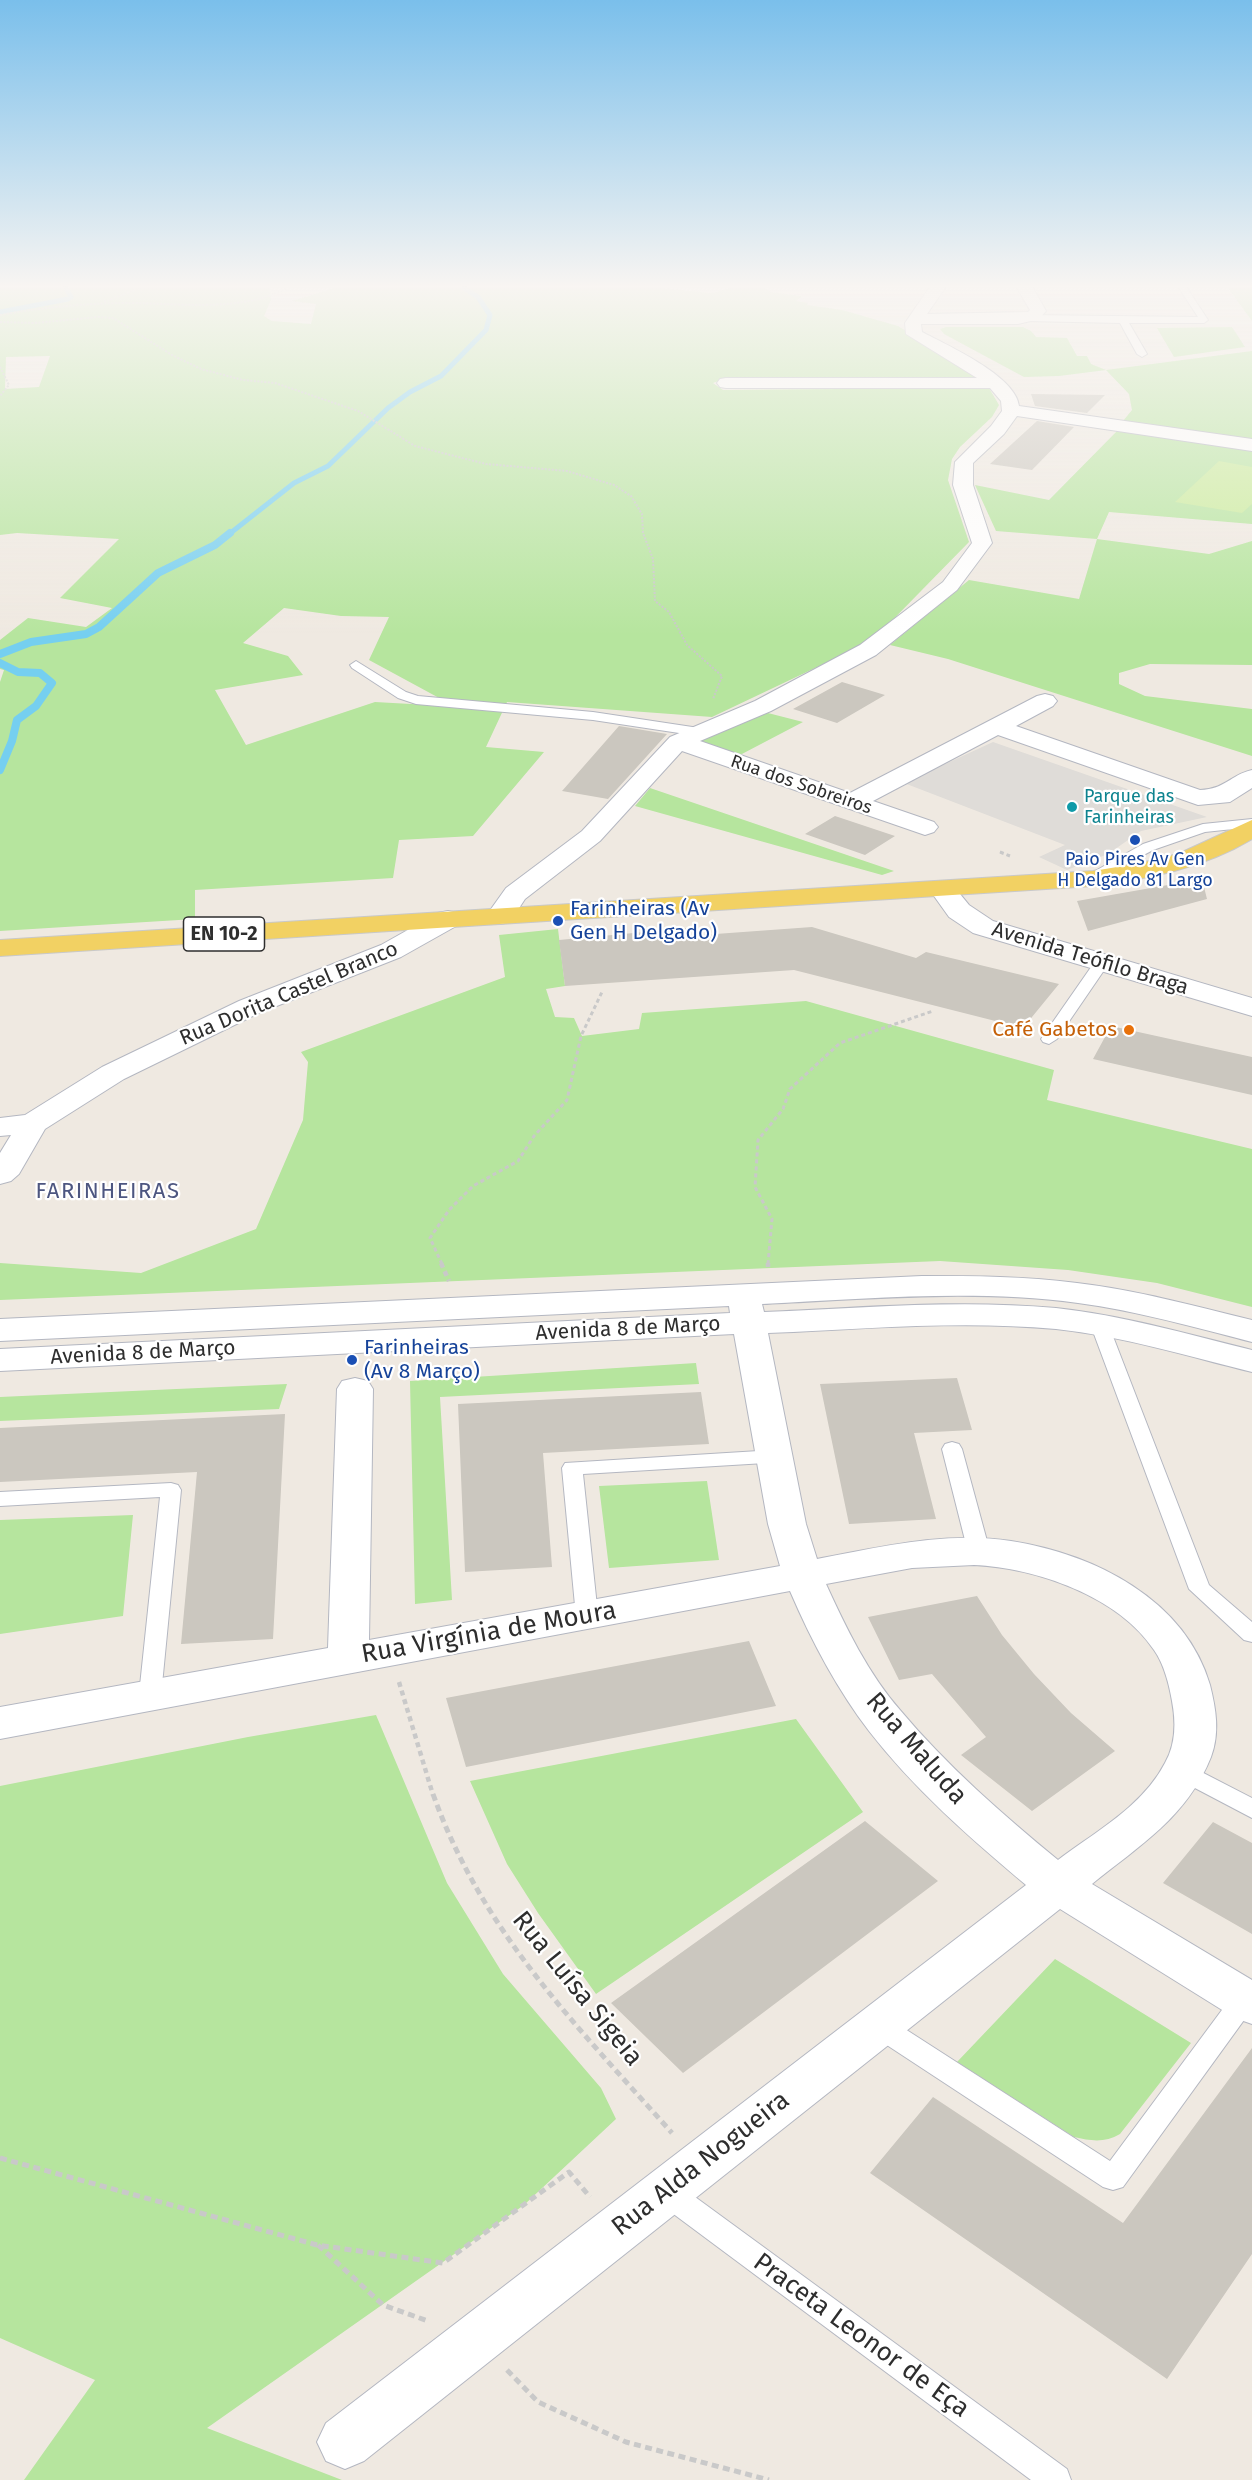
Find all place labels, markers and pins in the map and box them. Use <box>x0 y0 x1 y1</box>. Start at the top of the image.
place label: Parque das Farinheiras <box>1084 786 1174 828</box>
marker: Parque das Farinheiras <box>1065 800 1079 814</box>
marker: Paio Pires Av Gen H Delgado 81 Largo <box>1128 833 1142 847</box>
place label: Paio Pires Av Gen H Delgado 81 Largo <box>1057 849 1213 892</box>
place label: Farinheiras (Av Gen H Delgado) <box>570 896 717 946</box>
marker: Farinheiras (Av Gen H Delgado) <box>551 914 565 928</box>
place label: Café Gabetos <box>992 1017 1117 1043</box>
marker: Café Gabetos <box>1122 1023 1136 1037</box>
place label: Farinheiras (Av 8 Março) <box>364 1335 480 1385</box>
marker: Farinheiras (Av 8 Março) <box>345 1353 359 1367</box>

